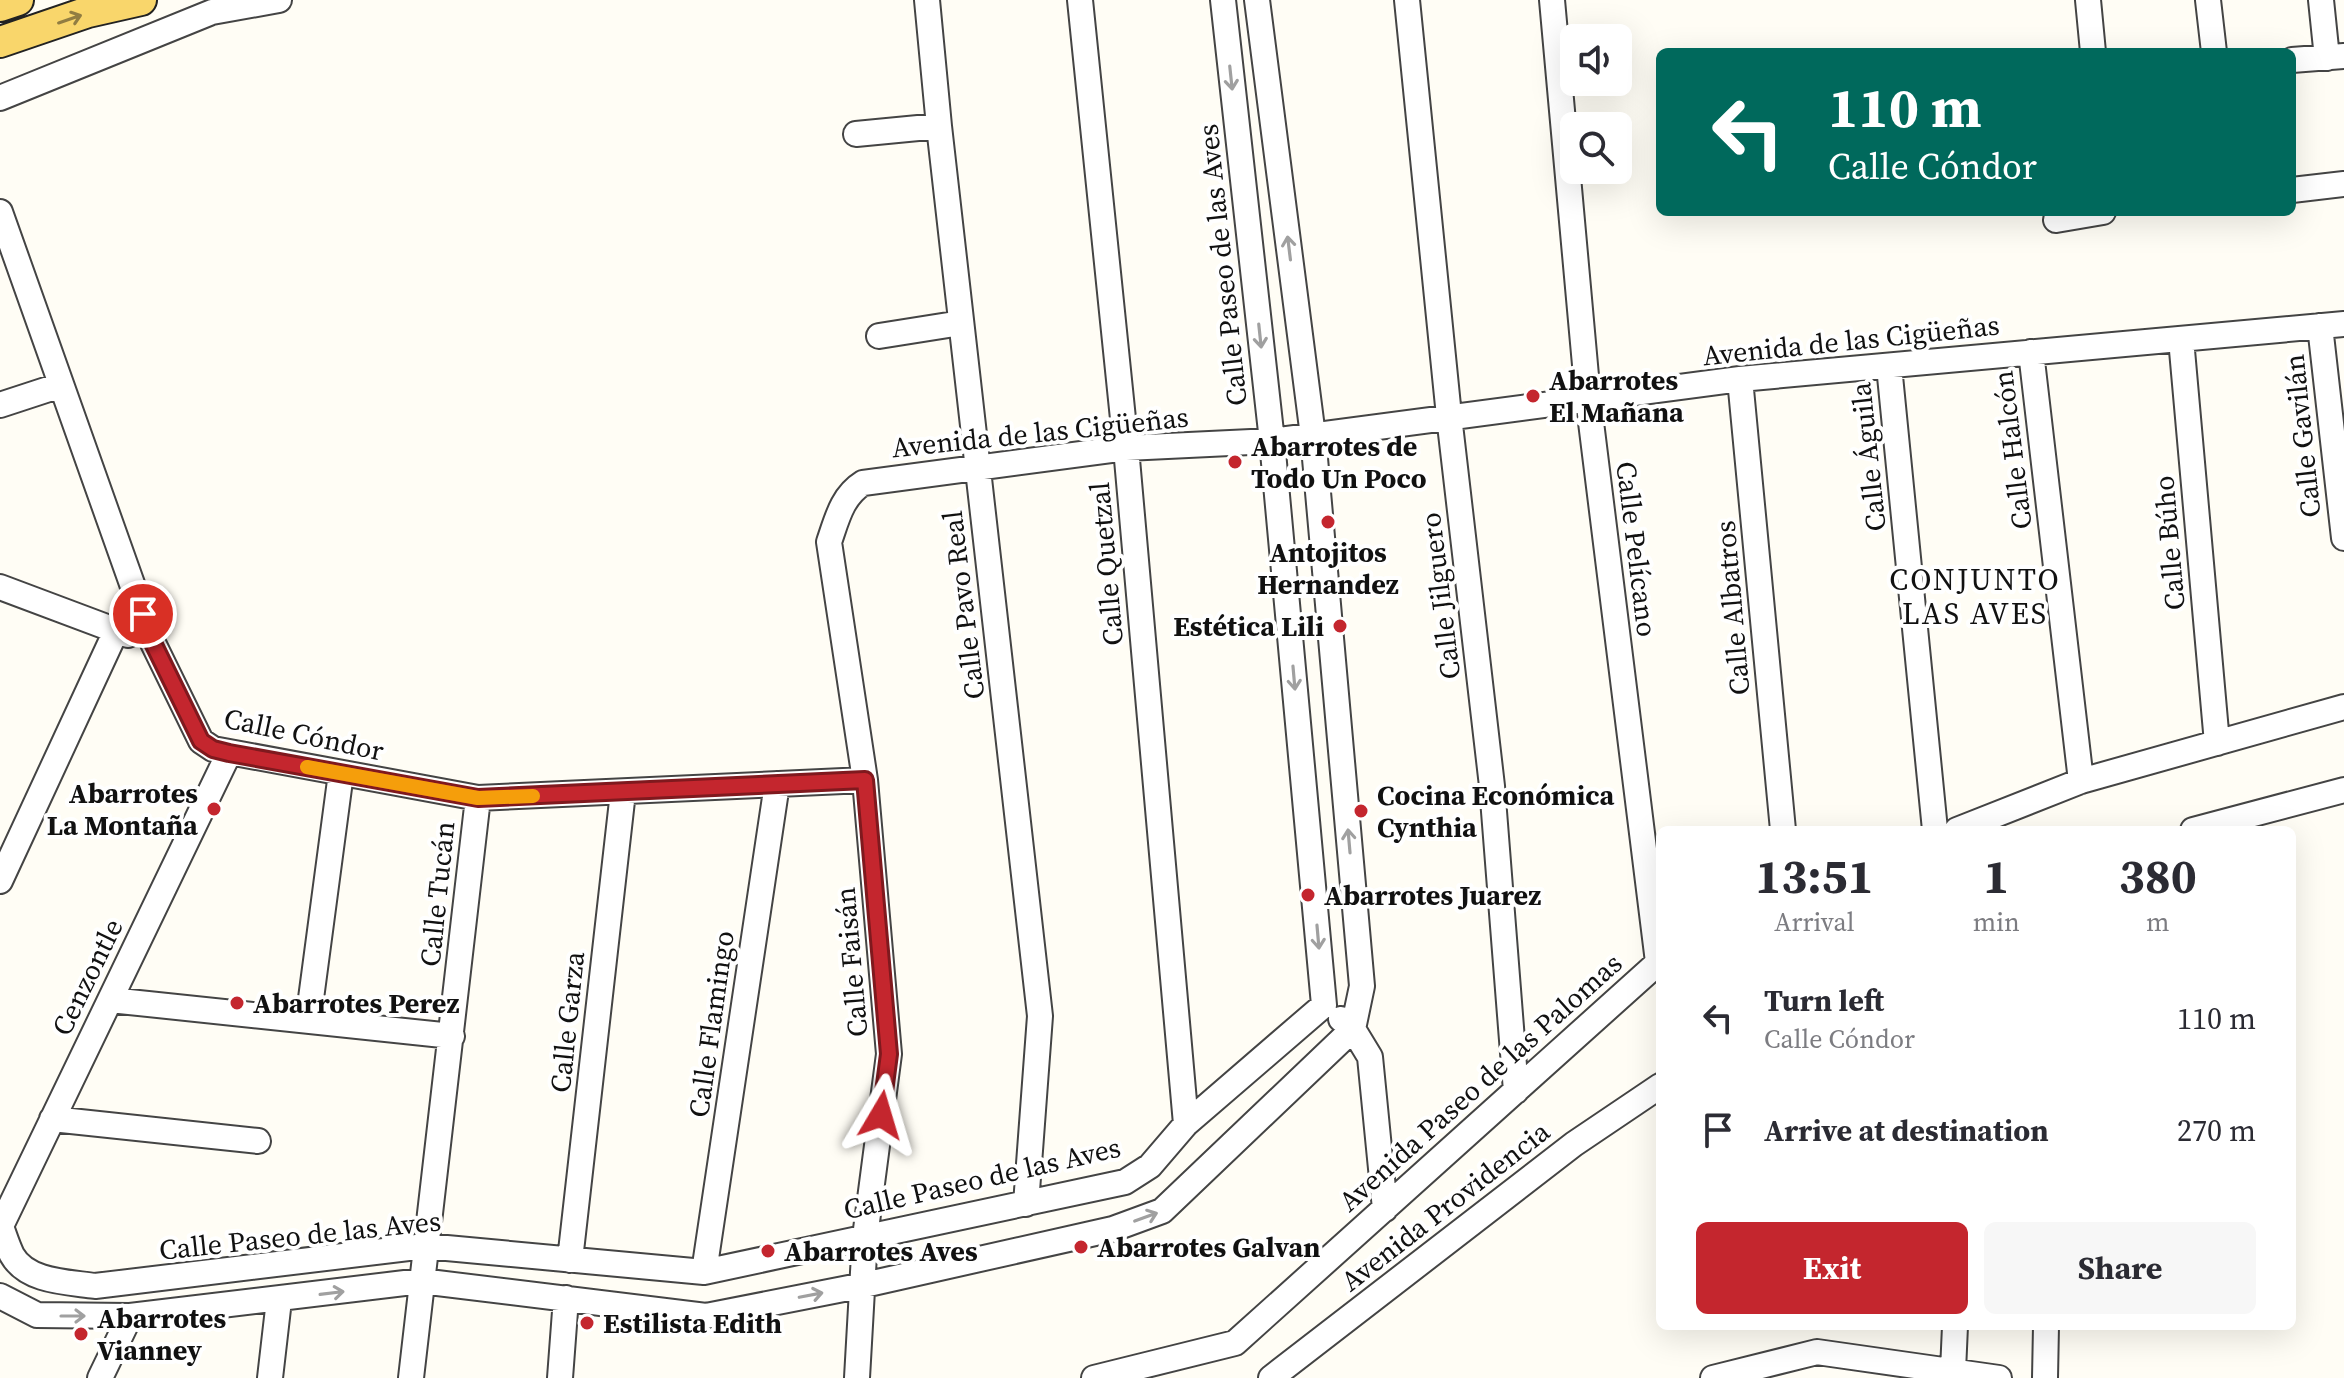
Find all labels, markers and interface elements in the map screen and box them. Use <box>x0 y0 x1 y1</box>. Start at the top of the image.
one-way arrow <box>57 10 82 25</box>
map controls <box>1560 24 1632 184</box>
button: sound <box>1560 24 1632 96</box>
one-way arrow <box>1224 64 1239 90</box>
text: 110 m <box>1828 69 1982 146</box>
icon: left <box>1696 80 1800 184</box>
button: search <box>1560 112 1632 184</box>
street label: Calle Paseo de las Aves <box>1188 122 1256 408</box>
text: Calle Cóndor <box>1828 142 2037 191</box>
one-way arrow <box>1281 235 1296 262</box>
street label: Avenida de las Cigüeñas <box>1701 306 2001 374</box>
one-way arrow <box>1253 322 1268 349</box>
street label: Calle Gavilán <box>2275 353 2329 519</box>
place label: Abarrotes El Mañana <box>1549 361 1684 431</box>
street label: Calle Halcón <box>1983 368 2041 531</box>
street label: Calle Águila <box>1841 380 1895 533</box>
marker: Abarrotes El Mañana <box>1524 387 1542 405</box>
street label: Avenida de las Cigüeñas <box>890 398 1190 466</box>
place label: Abarrotes de Todo Un Poco <box>1251 427 1427 497</box>
marker: Abarrotes de Todo Un Poco <box>1226 453 1244 471</box>
street label: Calle Pelícano <box>1607 459 1667 639</box>
street label: Calle Búho <box>2144 474 2194 612</box>
street label: Calle Quetzal <box>1080 481 1132 647</box>
street label: Calle Pavo Real <box>933 509 993 701</box>
street label: Calle Jilguero <box>1411 510 1469 682</box>
marker: Antojitos Hernandez <box>1319 513 1337 531</box>
street label: Calle Albatros <box>1705 519 1759 697</box>
place label: Antojitos Hernandez <box>1257 533 1399 603</box>
district label: CONJUNTO LAS AVES <box>1889 559 2061 634</box>
pin <box>109 580 177 648</box>
icon: arrive <box>121 592 165 636</box>
place label: Estética Lili <box>1173 607 1324 645</box>
marker: Estética Lili <box>1331 617 1349 635</box>
one-way arrow <box>1287 664 1302 691</box>
street label: Calle Cóndor <box>221 699 388 770</box>
place label: Abarrotes La Montaña <box>47 774 198 844</box>
place label: Cocina Económica Cynthia <box>1377 776 1614 846</box>
marker: Abarrotes La Montaña <box>205 800 223 818</box>
marker: Cocina Económica Cynthia <box>1352 802 1370 820</box>
street label: Calle Tucán <box>410 819 464 969</box>
one-way arrow <box>1341 828 1356 855</box>
text: 13:51 <box>1755 843 1874 909</box>
text: 1 <box>1983 843 2009 909</box>
text: 380 <box>2119 843 2197 909</box>
place label: Abarrotes Juarez <box>1324 876 1541 914</box>
street label: Calle Faisán <box>826 885 876 1039</box>
marker: Abarrotes Juarez <box>1299 886 1317 904</box>
text: Arrival <box>1774 904 1855 940</box>
text: min <box>1973 904 2020 940</box>
text: m <box>2146 904 2170 940</box>
street label: Cenzontle <box>42 912 132 1042</box>
one-way arrow <box>1310 923 1325 950</box>
street label: Calle Flamingo <box>679 928 743 1120</box>
street label: Avenida Paseo de las Palomas <box>1330 944 1630 1220</box>
street label: Calle Garza <box>541 949 593 1094</box>
text: Turn left <box>1764 980 1884 1021</box>
place label: Abarrotes Perez <box>253 984 459 1022</box>
marker: Abarrotes Perez <box>228 994 246 1012</box>
icon: left <box>1696 996 1740 1040</box>
text: 110 m <box>2177 998 2256 1039</box>
text: Calle Cóndor <box>1764 1021 1915 1057</box>
position arrow <box>839 1073 923 1157</box>
icon: arrive <box>1696 1108 1740 1152</box>
text: Arrive at destination <box>1764 1110 2049 1151</box>
text: 270 m <box>2177 1110 2256 1151</box>
street label: Avenida Providencia <box>1333 1112 1558 1300</box>
street label: Calle Paseo de las Aves <box>840 1128 1124 1228</box>
street label: Calle Paseo de las Aves <box>157 1201 443 1269</box>
one-way arrow <box>1133 1209 1158 1223</box>
button: Exit <box>1696 1222 1968 1314</box>
button: Share <box>1984 1222 2256 1314</box>
place label: Abarrotes Galvan <box>1097 1228 1321 1266</box>
place label: Abarrotes Aves <box>784 1232 978 1270</box>
marker: Abarrotes Galvan <box>1072 1238 1090 1256</box>
marker: Abarrotes Aves <box>759 1242 777 1260</box>
one-way arrow <box>319 1285 344 1300</box>
one-way arrow <box>798 1287 823 1302</box>
place label: Abarrotes Vianney <box>97 1299 226 1369</box>
place label: Estilista Edith <box>603 1304 782 1342</box>
one-way arrow <box>59 1308 86 1324</box>
marker: Estilista Edith <box>578 1314 596 1332</box>
marker: Abarrotes Vianney <box>72 1325 90 1343</box>

